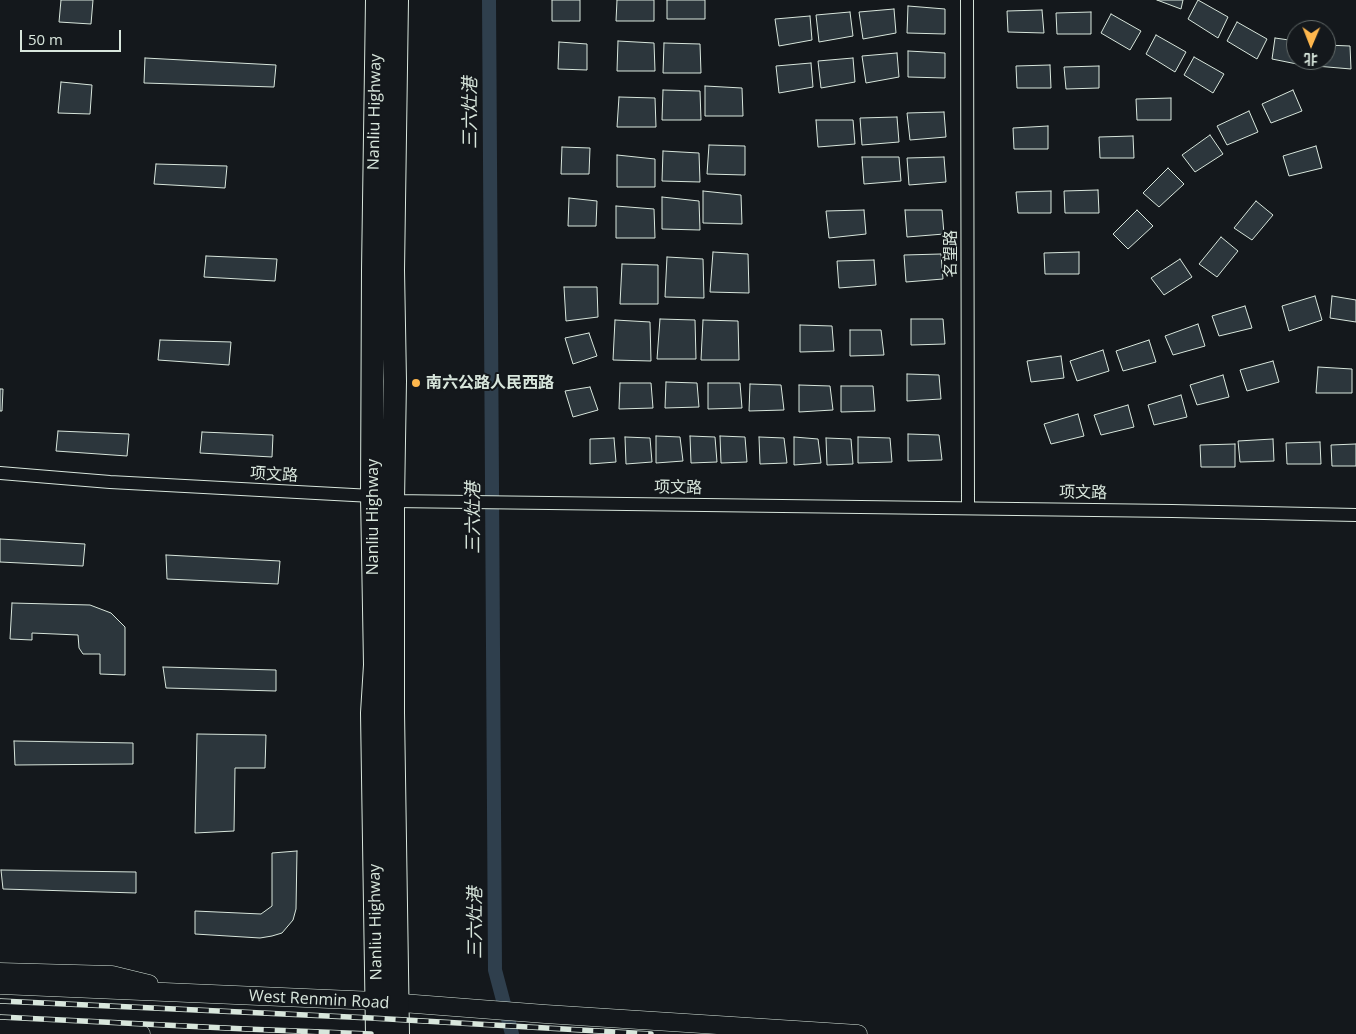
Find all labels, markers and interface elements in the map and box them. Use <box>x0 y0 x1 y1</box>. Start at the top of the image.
scale bar <box>22 20 124 52</box>
north arrow <box>1286 20 1336 70</box>
text: 50 m <box>28 29 63 49</box>
text: 北 <box>1304 50 1318 69</box>
street label: Nanliu Highway <box>364 54 386 170</box>
water label: 三六灶港 <box>460 77 482 149</box>
street label: 名望路 <box>941 230 961 278</box>
place label: 南六公路人民西路 <box>426 373 554 393</box>
marker: 南六公路人民西路 <box>410 377 422 389</box>
street label: Nanliu Highway <box>363 459 383 575</box>
street label: 项文路 <box>250 464 298 486</box>
street label: 项文路 <box>654 478 702 498</box>
water label: 三六灶港 <box>463 482 485 554</box>
street label: 项文路 <box>1059 483 1107 503</box>
street label: Nanliu Highway <box>365 864 387 980</box>
water label: 三六灶港 <box>465 887 487 959</box>
street label: West Renmin Road <box>248 987 390 1013</box>

